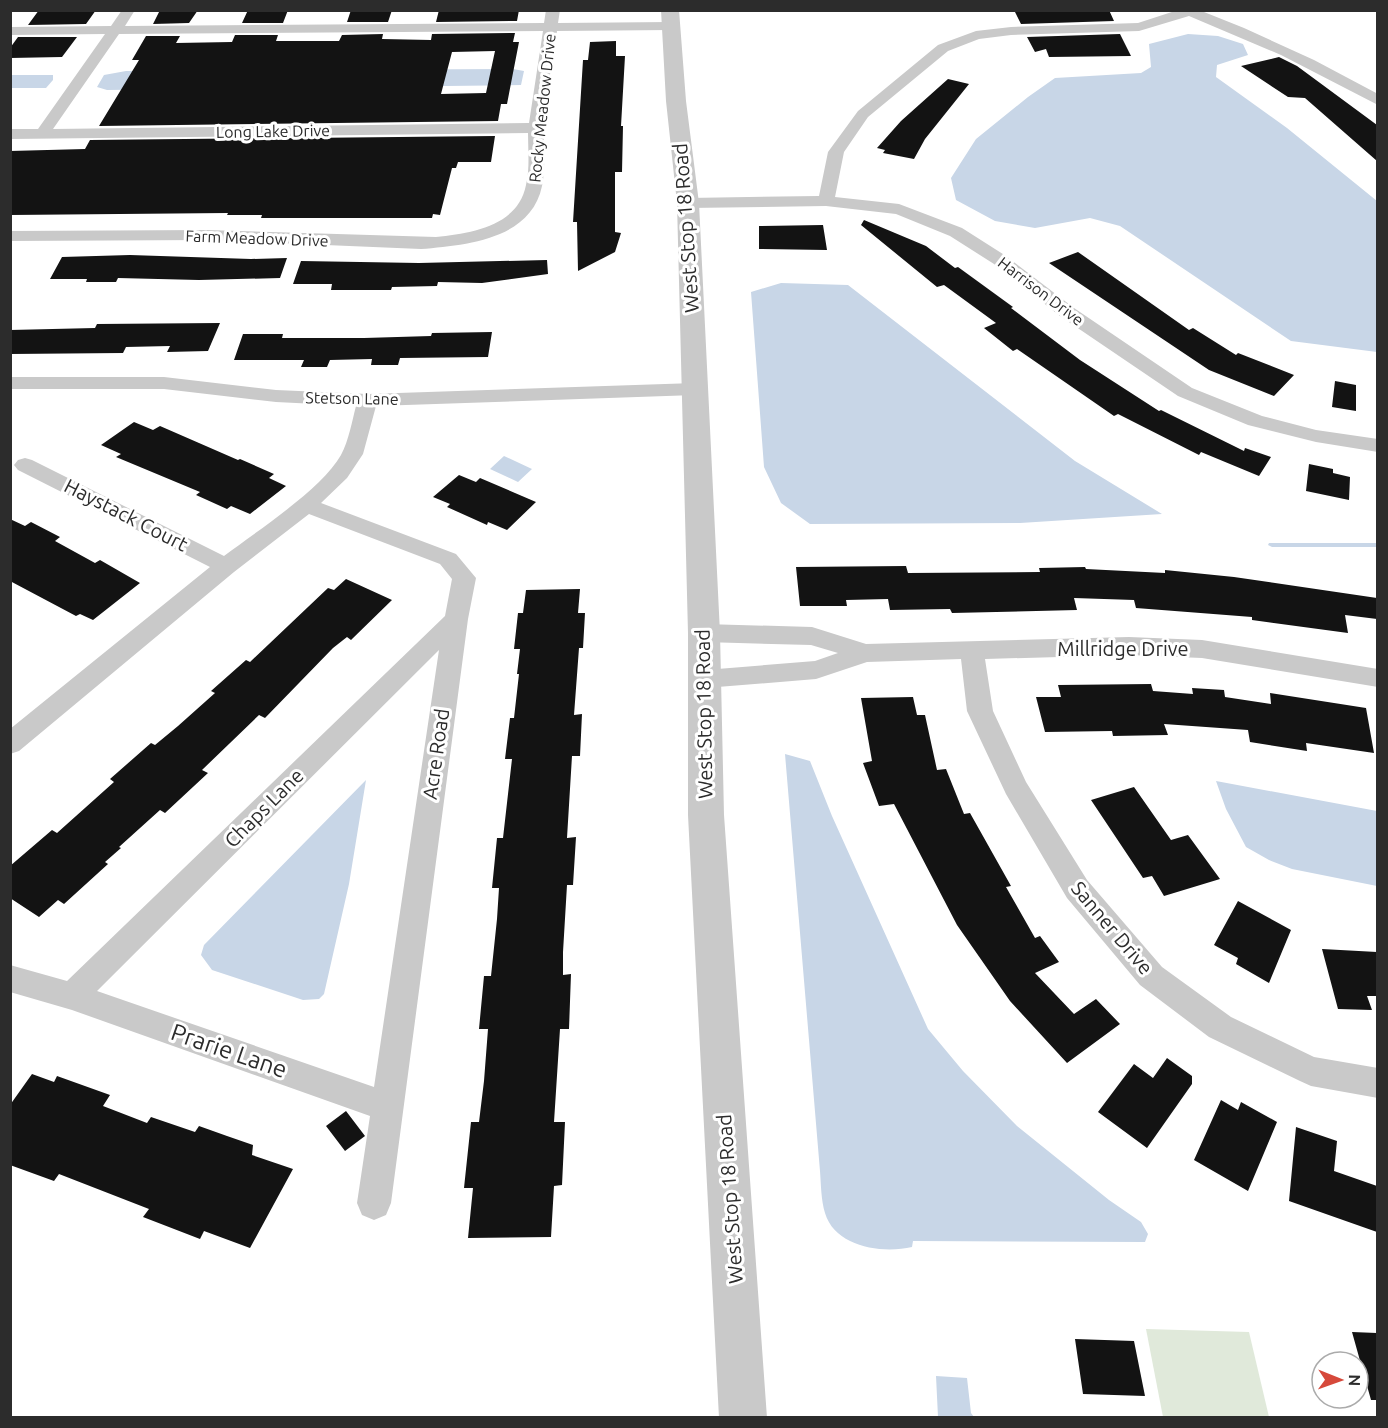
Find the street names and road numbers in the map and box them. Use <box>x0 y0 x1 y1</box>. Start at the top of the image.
street label: Rocky Meadow Drive <box>525 33 559 183</box>
street label: Long Lake Drive <box>216 121 330 141</box>
street label: West Stop 18 Road <box>668 142 703 314</box>
street label: Farm Meadow Drive <box>185 227 329 249</box>
street label: Harrison Drive <box>995 253 1087 329</box>
street label: Stetson Lane <box>305 388 399 408</box>
street label: Haystack Court <box>61 474 192 556</box>
street label: West Stop 18 Road <box>691 629 716 799</box>
street label: Millridge Drive <box>1057 637 1189 660</box>
street label: Acre Road <box>418 707 453 801</box>
street label: Chaps Lane <box>219 763 308 852</box>
street label: Sanner Drive <box>1067 877 1158 979</box>
street label: Prarie Lane <box>168 1018 291 1083</box>
street label: West Stop 18 Road <box>712 1113 747 1285</box>

